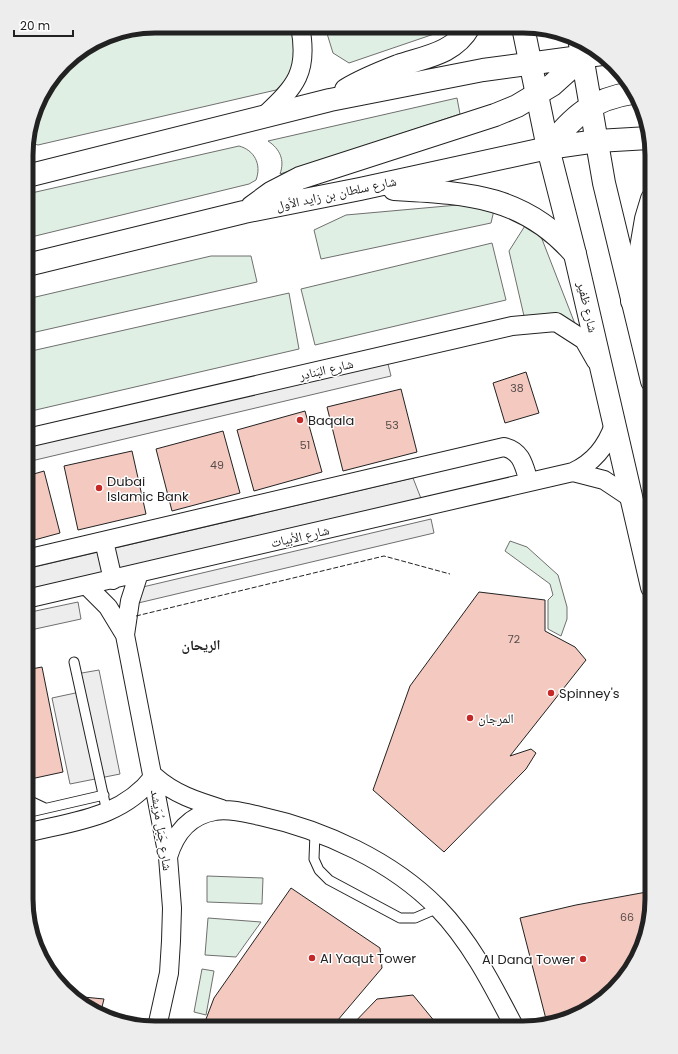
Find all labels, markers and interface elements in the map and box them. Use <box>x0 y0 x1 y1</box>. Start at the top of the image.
scale bar <box>14 12 73 38</box>
text: 20 m <box>20 17 50 34</box>
street label: شارع سلطان بن زايد الأول <box>274 171 398 216</box>
street label: شارع ظفير <box>572 279 603 334</box>
street label: شارع البَنادِر <box>296 354 355 385</box>
house number: 38 <box>510 380 524 396</box>
place label: Baqala <box>308 411 354 430</box>
marker: Baqala <box>295 415 305 425</box>
house number: 53 <box>385 417 399 433</box>
house number: 51 <box>300 437 310 453</box>
house number: 49 <box>210 457 224 473</box>
place label: Dubai Islamic Bank <box>107 472 189 506</box>
marker: Dubai Islamic Bank <box>94 483 104 493</box>
street label: شارع الأبيات <box>269 521 331 552</box>
house number: 72 <box>508 631 520 647</box>
district label: الريحان <box>181 635 221 655</box>
place label: Spinney's <box>559 684 620 703</box>
marker: Spinney's <box>546 688 556 698</box>
place label: المرجان <box>478 709 514 728</box>
marker: المرجان <box>465 713 475 723</box>
street label: شارع جَبَل مُرَيشد <box>146 788 177 872</box>
house number: 66 <box>620 909 634 925</box>
place label: Al Yaqut Tower <box>320 949 416 968</box>
place label: Al Dana Tower <box>482 950 575 969</box>
marker: Al Yaqut Tower <box>307 953 317 963</box>
marker: Al Dana Tower <box>578 954 588 964</box>

